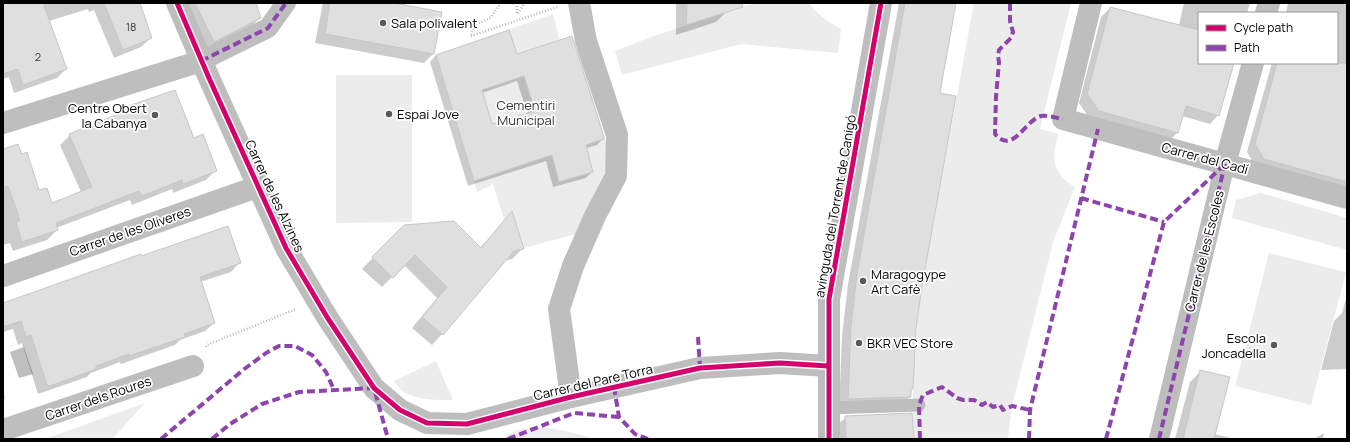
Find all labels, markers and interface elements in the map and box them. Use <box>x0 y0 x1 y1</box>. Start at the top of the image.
legend <box>1198 12 1338 64</box>
place label: Sala polivalent <box>391 14 477 32</box>
marker: Sala polivalent <box>378 18 388 28</box>
house number: 18 <box>126 19 136 34</box>
text: Cycle path <box>1234 19 1293 36</box>
text: Path <box>1234 39 1260 56</box>
house number: 2 <box>35 49 41 64</box>
park label: Cementiri Municipal <box>497 96 555 129</box>
place label: Centre Obert la Cabanya <box>68 99 147 132</box>
place label: Espai Jove <box>397 105 460 123</box>
marker: Espai Jove <box>384 109 394 119</box>
marker: Centre Obert la Cabanya <box>150 110 160 120</box>
street label: avinguda del Torrent de Canigó <box>810 113 860 299</box>
street label: Carrer de les Alzines <box>241 137 309 255</box>
street label: Carrer del Cadí <box>1160 138 1250 178</box>
street label: Carrer de les Escoles <box>1180 188 1228 314</box>
street label: Carrer de les Oliveres <box>67 202 193 260</box>
place label: Maragogype Art Cafè <box>871 265 946 298</box>
marker: Maragogype Art Cafè <box>858 276 868 286</box>
place label: Escola Joncadella <box>1202 329 1266 362</box>
place label: BKR VEC Store <box>867 334 954 352</box>
marker: BKR VEC Store <box>854 338 864 348</box>
marker: Escola Joncadella <box>1269 340 1279 350</box>
street label: Carrer del Pare Torra <box>532 360 654 404</box>
street label: Carrer dels Roures <box>43 371 154 425</box>

